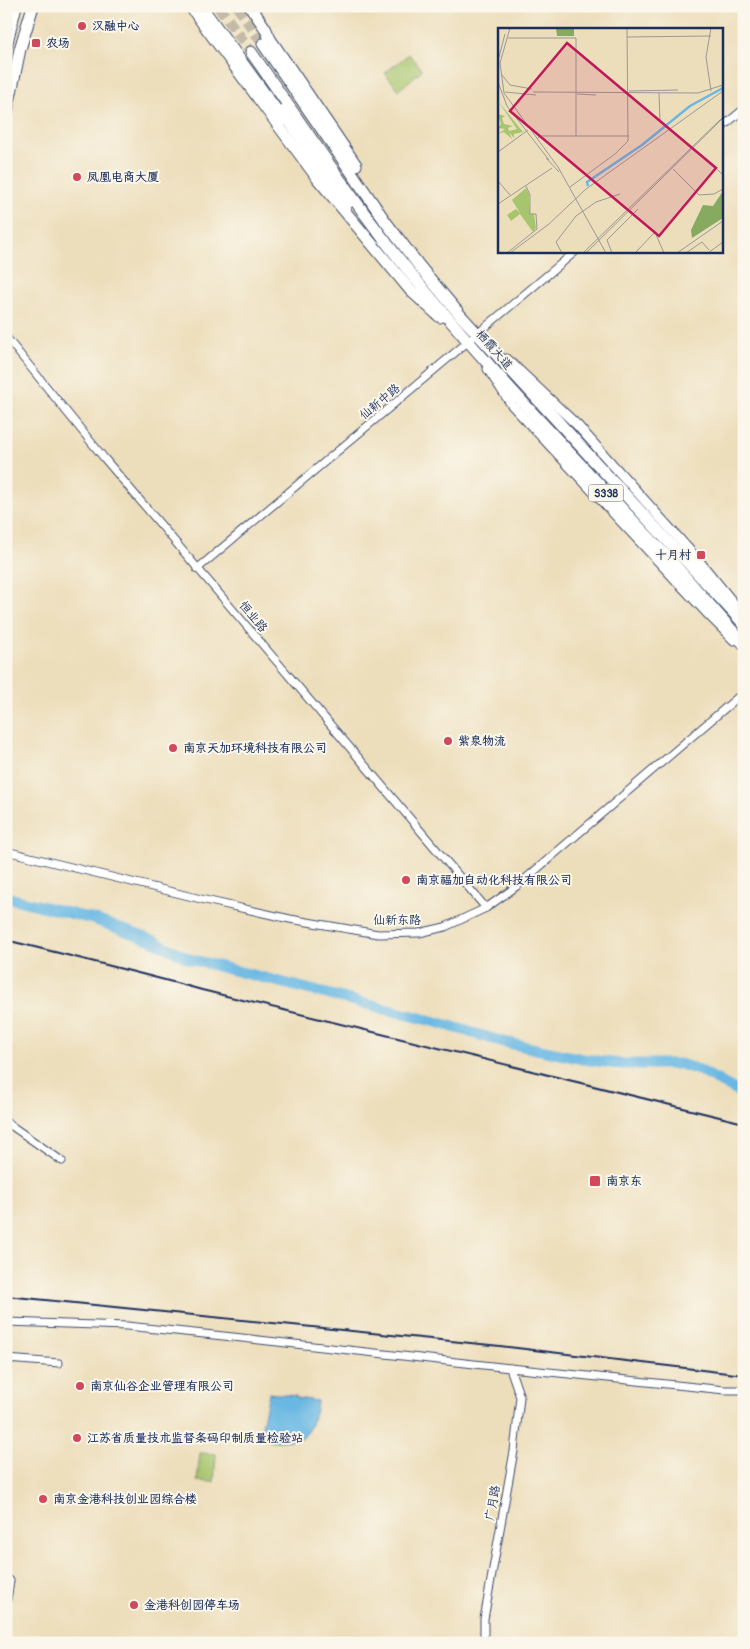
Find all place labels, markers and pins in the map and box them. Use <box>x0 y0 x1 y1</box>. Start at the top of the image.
place label: 汉融中心 <box>92 19 140 34</box>
marker: 汉融中心 <box>76 20 88 32</box>
place label: 农场 <box>46 36 70 51</box>
marker: 农场 <box>30 37 42 49</box>
place label: 凤凰电商大厦 <box>87 170 159 185</box>
marker: 凤凰电商大厦 <box>71 171 83 183</box>
place label: 十月村 <box>655 548 691 563</box>
marker: 十月村 <box>695 549 707 561</box>
place label: 紫泉物流 <box>458 734 506 749</box>
marker: 紫泉物流 <box>442 735 454 747</box>
place label: 南京天加环境科技有限公司 <box>183 741 327 756</box>
marker: 南京天加环境科技有限公司 <box>167 742 179 754</box>
place label: 南京福加自动化科技有限公司 <box>416 873 572 888</box>
marker: 南京福加自动化科技有限公司 <box>400 874 412 886</box>
marker: 南京东 <box>588 1174 602 1188</box>
place label: 南京东 <box>606 1174 642 1189</box>
place label: 南京仙谷企业管理有限公司 <box>90 1379 234 1394</box>
marker: 南京仙谷企业管理有限公司 <box>74 1380 86 1392</box>
place label: 江苏省质量技术监督条码印制质量检验站 <box>87 1431 303 1446</box>
marker: 江苏省质量技术监督条码印制质量检验站 <box>71 1432 83 1444</box>
place label: 南京金港科技创业园综合楼 <box>53 1492 197 1507</box>
marker: 南京金港科技创业园综合楼 <box>37 1493 49 1505</box>
place label: 金港科创园停车场 <box>144 1598 240 1613</box>
marker: 金港科创园停车场 <box>128 1599 140 1611</box>

